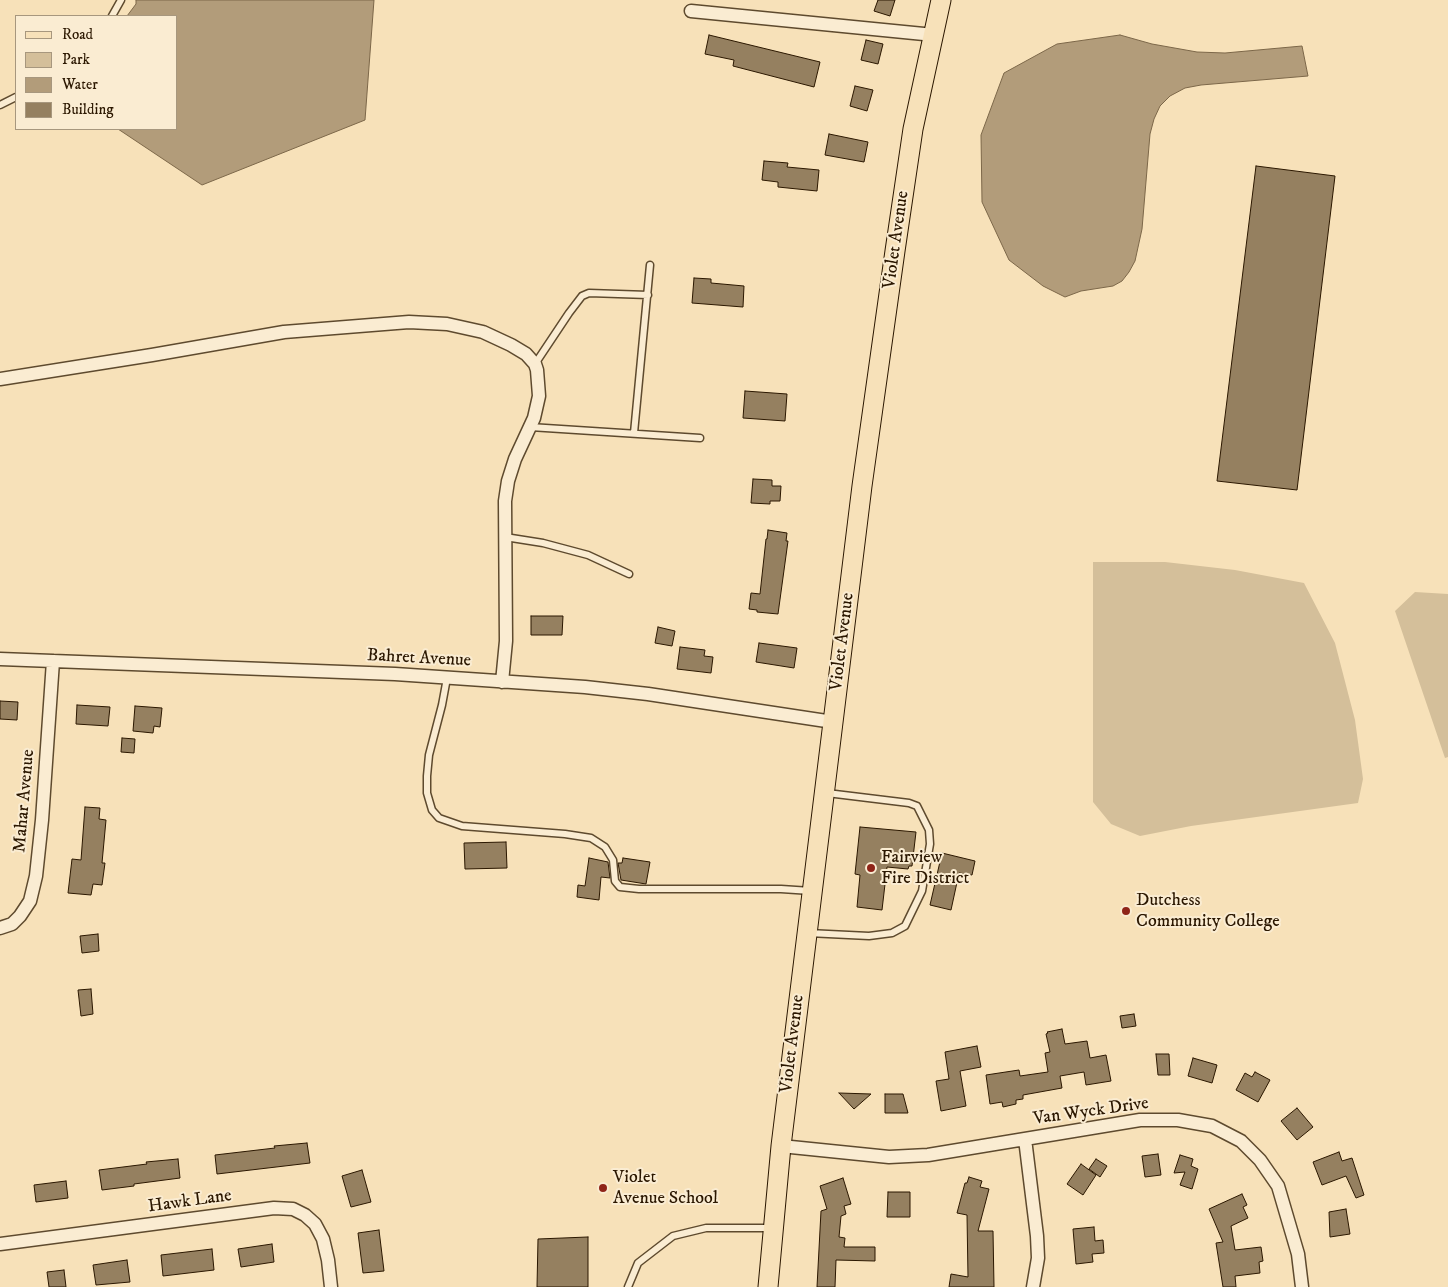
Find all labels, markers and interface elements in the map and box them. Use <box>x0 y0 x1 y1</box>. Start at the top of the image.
legend <box>15 15 178 130</box>
text: Road <box>62 25 93 44</box>
text: Park <box>62 50 90 69</box>
text: Water <box>62 75 98 94</box>
text: Building <box>62 100 114 119</box>
street label: Violet Avenue <box>879 190 915 290</box>
street label: Violet Avenue <box>826 592 860 692</box>
street label: Bahret Avenue <box>366 645 472 673</box>
street label: Mahar Avenue <box>10 748 40 854</box>
place label: Fairview Fire District <box>881 847 969 890</box>
marker: Fairview Fire District <box>865 862 877 874</box>
place label: Dutchess Community College <box>1136 890 1280 932</box>
marker: Dutchess Community College <box>1120 905 1132 917</box>
street label: Violet Avenue <box>776 994 810 1094</box>
street label: Van Wyck Drive <box>1032 1093 1150 1131</box>
place label: Violet Avenue School <box>613 1167 718 1210</box>
marker: Violet Avenue School <box>597 1182 609 1194</box>
street label: Hawk Lane <box>147 1185 233 1219</box>

